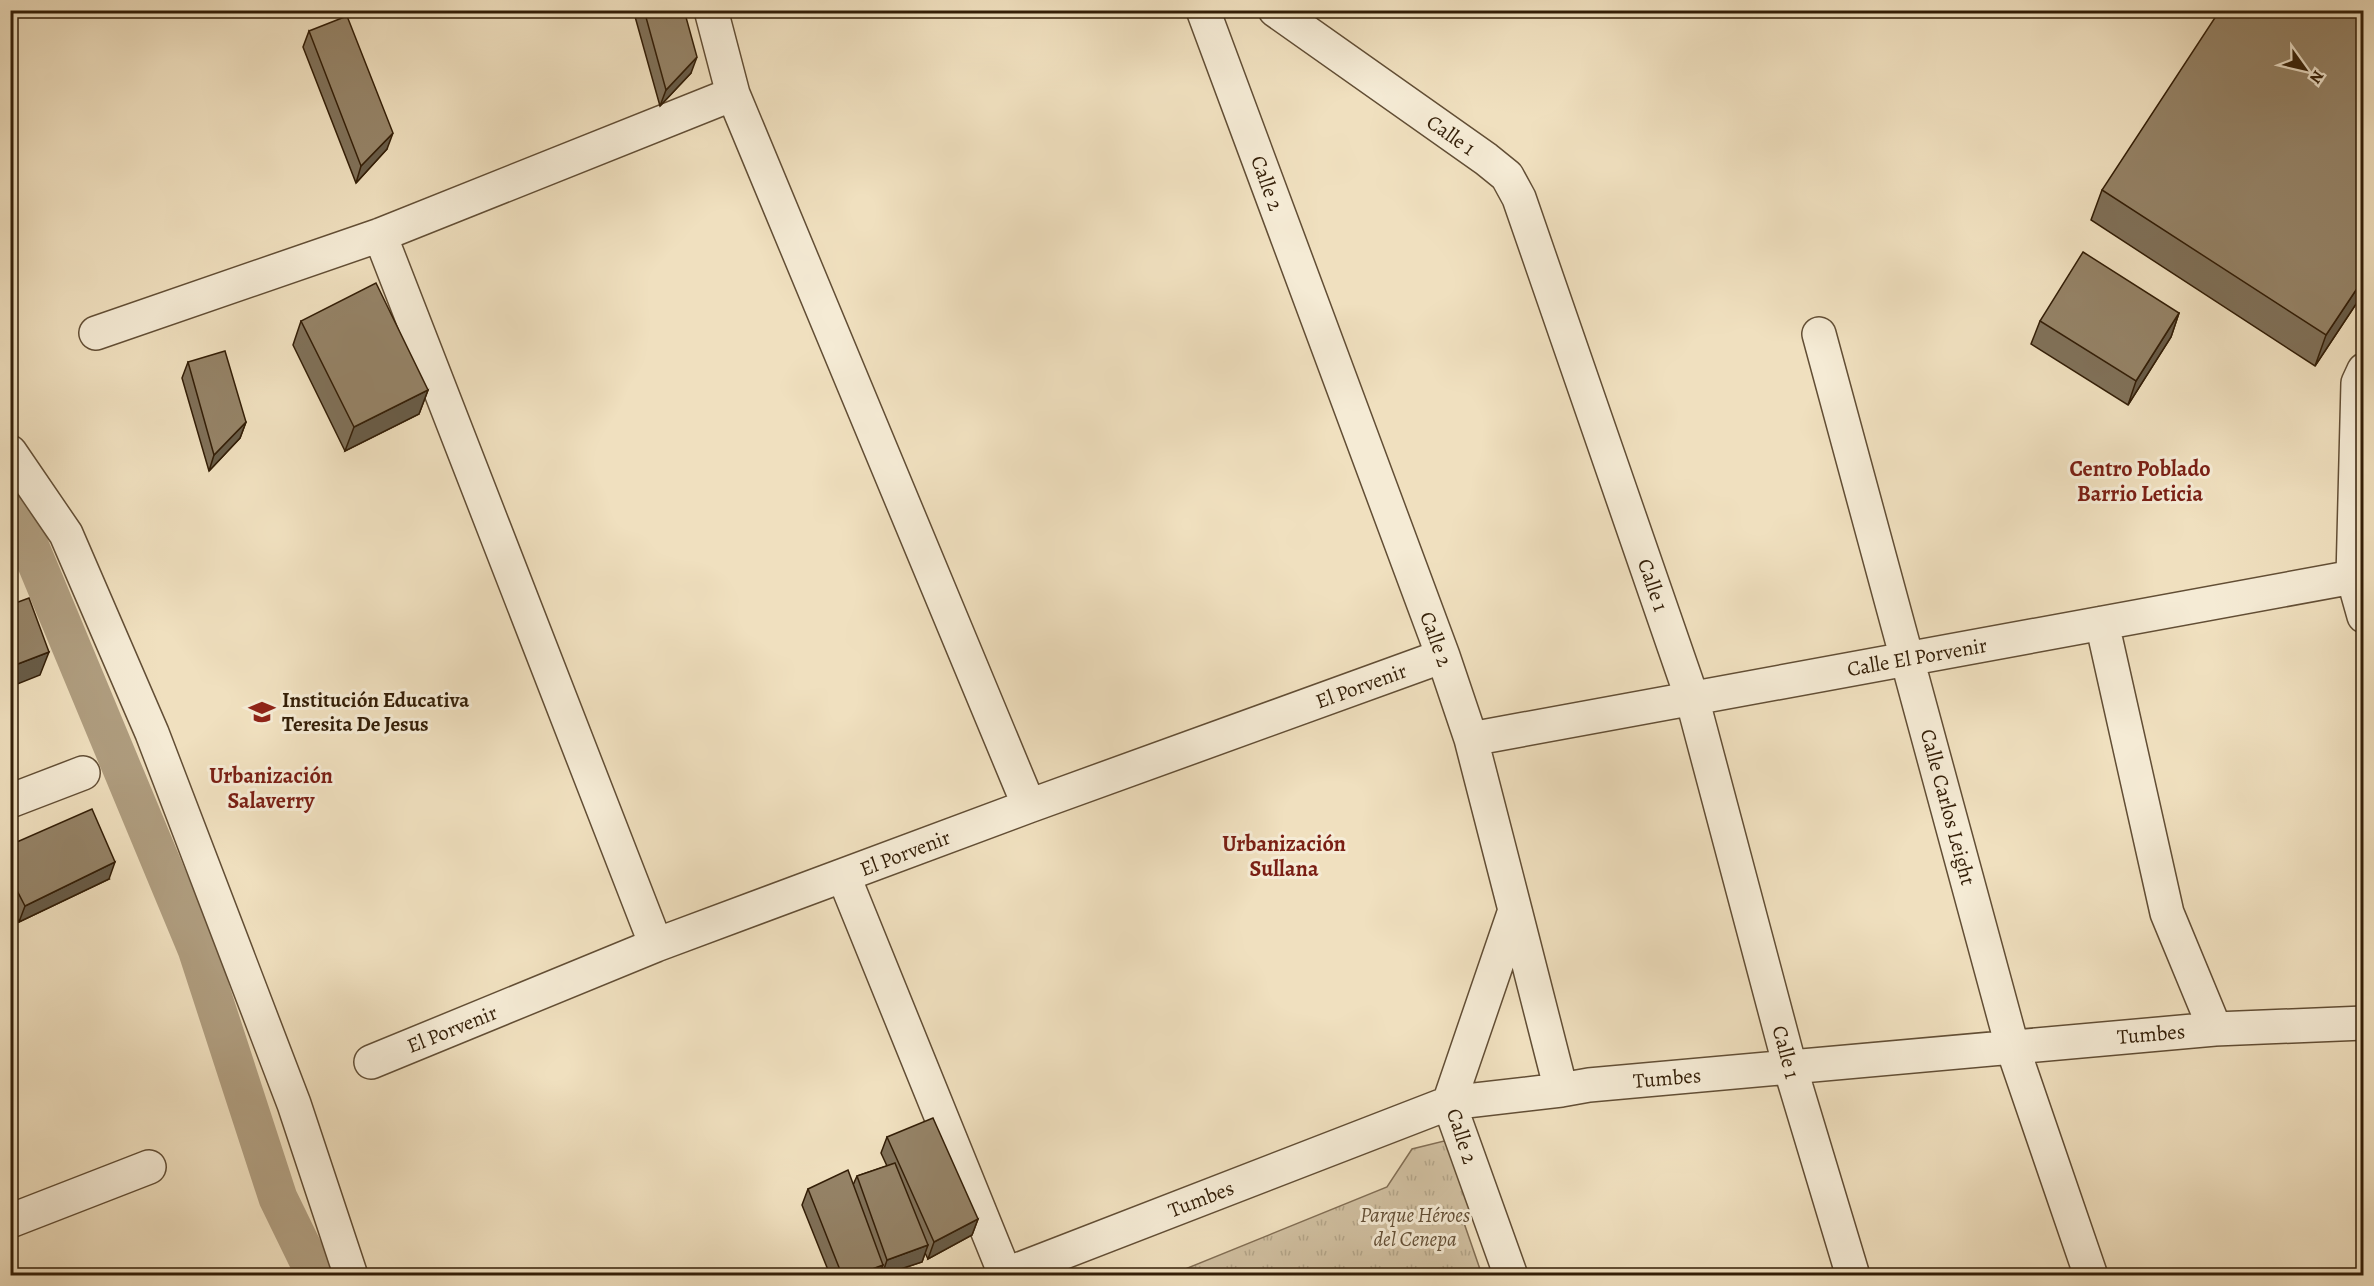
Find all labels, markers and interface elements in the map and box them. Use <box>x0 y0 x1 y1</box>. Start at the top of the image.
north arrow <box>2275 39 2335 99</box>
text: N <box>2304 66 2329 88</box>
street label: Calle 1 <box>1421 108 1481 162</box>
street label: Calle 2 <box>1244 152 1290 214</box>
district label: Centro Poblado Barrio Leticia <box>2069 454 2211 509</box>
street label: Calle 1 <box>1631 555 1675 615</box>
street label: Calle 2 <box>1413 608 1459 670</box>
street label: Calle El Porvenir <box>1845 631 1989 683</box>
street label: El Porvenir <box>1312 657 1410 715</box>
place label: Institución Educativa Teresita De Jesus <box>282 686 470 738</box>
school or university icon: Institución Educativa Teresita De Jesus <box>247 697 277 727</box>
street label: Calle Carlos Leight <box>1914 726 1982 888</box>
district label: Urbanización Salaverry <box>209 761 333 816</box>
street label: El Porvenir <box>856 823 954 883</box>
district label: Urbanización Sullana <box>1222 829 1346 884</box>
street label: El Porvenir <box>403 998 501 1060</box>
street label: Tumbes <box>2116 1017 2186 1051</box>
street label: Calle 1 <box>1765 1022 1807 1082</box>
street label: Tumbes <box>1632 1061 1702 1095</box>
street label: Calle 2 <box>1440 1105 1484 1167</box>
street label: Tumbes <box>1164 1174 1238 1224</box>
park label: Parque Héroes del Cenepa <box>1360 1201 1470 1253</box>

